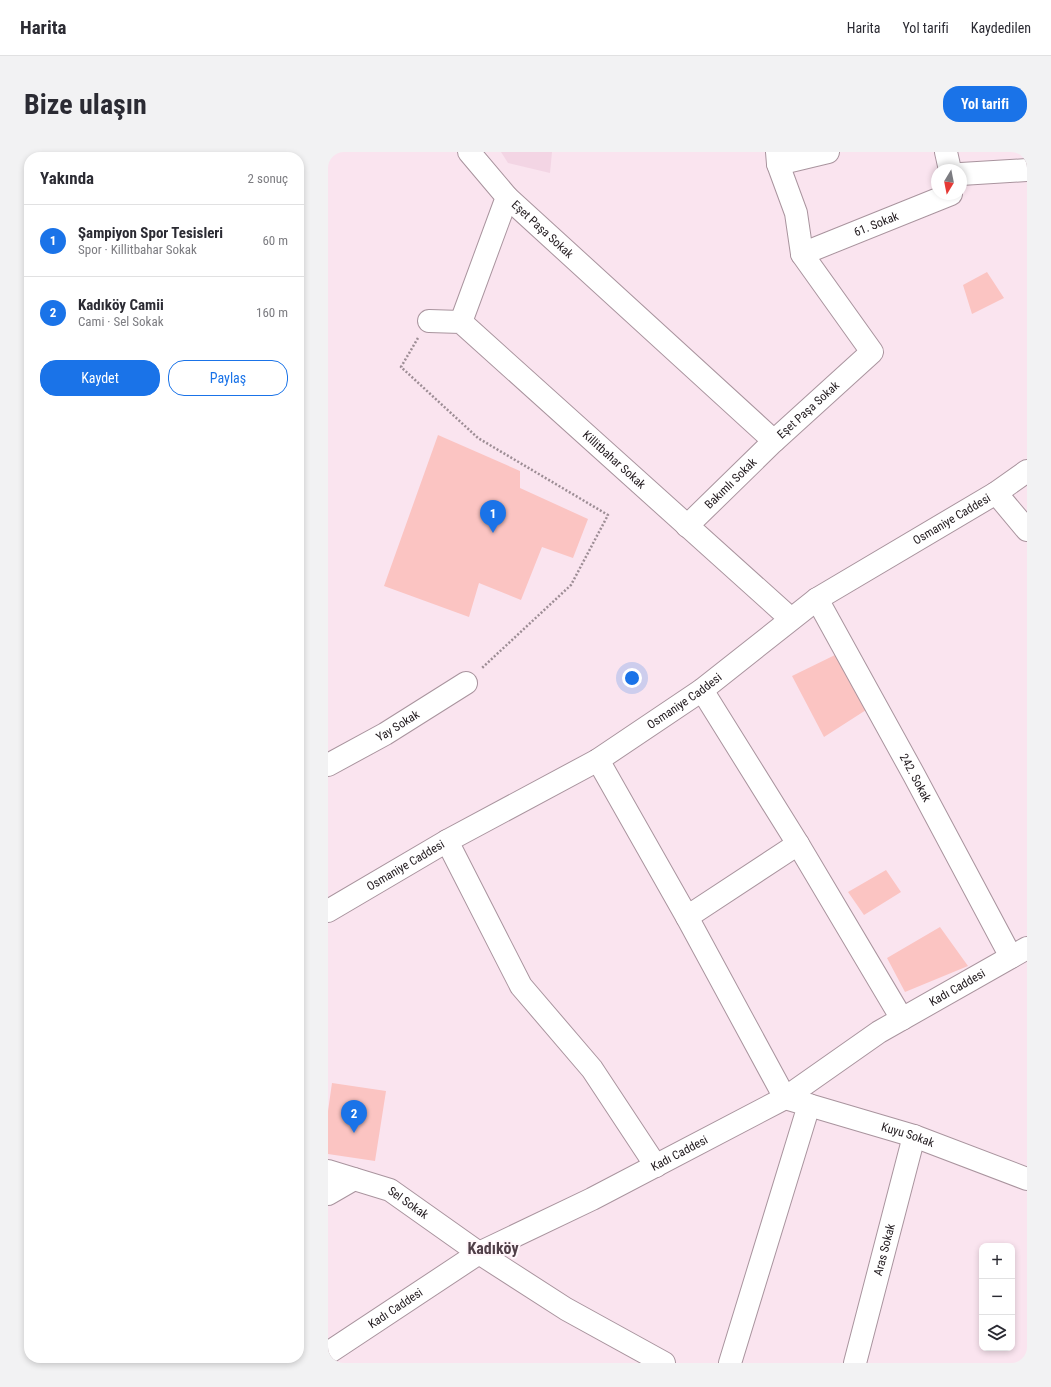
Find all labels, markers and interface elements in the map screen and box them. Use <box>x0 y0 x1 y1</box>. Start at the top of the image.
text: Harita <box>20 16 66 39</box>
text: Harita <box>847 20 880 36</box>
text: Yol tarifi <box>902 20 949 36</box>
text: Kaydedilen <box>971 20 1031 36</box>
button: Yol tarifi <box>943 86 1027 122</box>
text: Bize ulaşın <box>24 88 147 121</box>
north arrow <box>931 164 967 200</box>
text: Yakında <box>40 168 94 188</box>
text: 2 sonuç <box>248 171 288 186</box>
street label: Eşet Paşa Sokak <box>509 198 577 261</box>
street label: 61. Sokak <box>852 209 901 239</box>
text: Şampiyon Spor Tesisleri <box>78 224 223 242</box>
text: 1 <box>50 233 56 248</box>
text: 60 m <box>262 233 288 248</box>
text: Spor · Killitbahar Sokak <box>78 242 197 257</box>
text: Kadıköy Camii <box>78 296 164 314</box>
text: 2 <box>50 305 56 320</box>
text: 160 m <box>256 305 288 320</box>
text: Cami · Sel Sokak <box>78 314 164 329</box>
button: Kaydet <box>40 360 160 396</box>
button: Paylaş <box>168 360 288 396</box>
street label: Eşet Paşa Sokak <box>774 378 843 441</box>
street label: Killitbahar Sokak <box>580 428 649 492</box>
street label: Bakımlı Sokak <box>702 455 760 512</box>
street label: Osmaniye Caddesi <box>910 491 993 548</box>
pin: 1 <box>480 500 506 533</box>
your location <box>622 668 642 688</box>
street label: Osmaniye Caddesi <box>644 670 724 732</box>
street label: Yay Sokak <box>374 707 422 744</box>
street label: 242. Sokak <box>897 751 934 805</box>
street label: Osmaniye Caddesi <box>364 837 447 894</box>
street label: Kadı Caddesi <box>927 966 988 1009</box>
pin: 2 <box>341 1100 367 1133</box>
street label: Kuyu Sokak <box>880 1120 937 1150</box>
street label: Kadı Caddesi <box>649 1133 710 1174</box>
street label: Sel Sokak <box>385 1184 431 1222</box>
street label: Aras Sokak <box>871 1222 898 1277</box>
district label: Kadıköy <box>467 1239 519 1258</box>
map controls <box>979 1243 1015 1351</box>
button: + <box>979 1243 1015 1279</box>
button: − <box>979 1279 1015 1315</box>
street label: Kadı Caddesi <box>366 1285 425 1331</box>
button: layers <box>979 1315 1015 1351</box>

